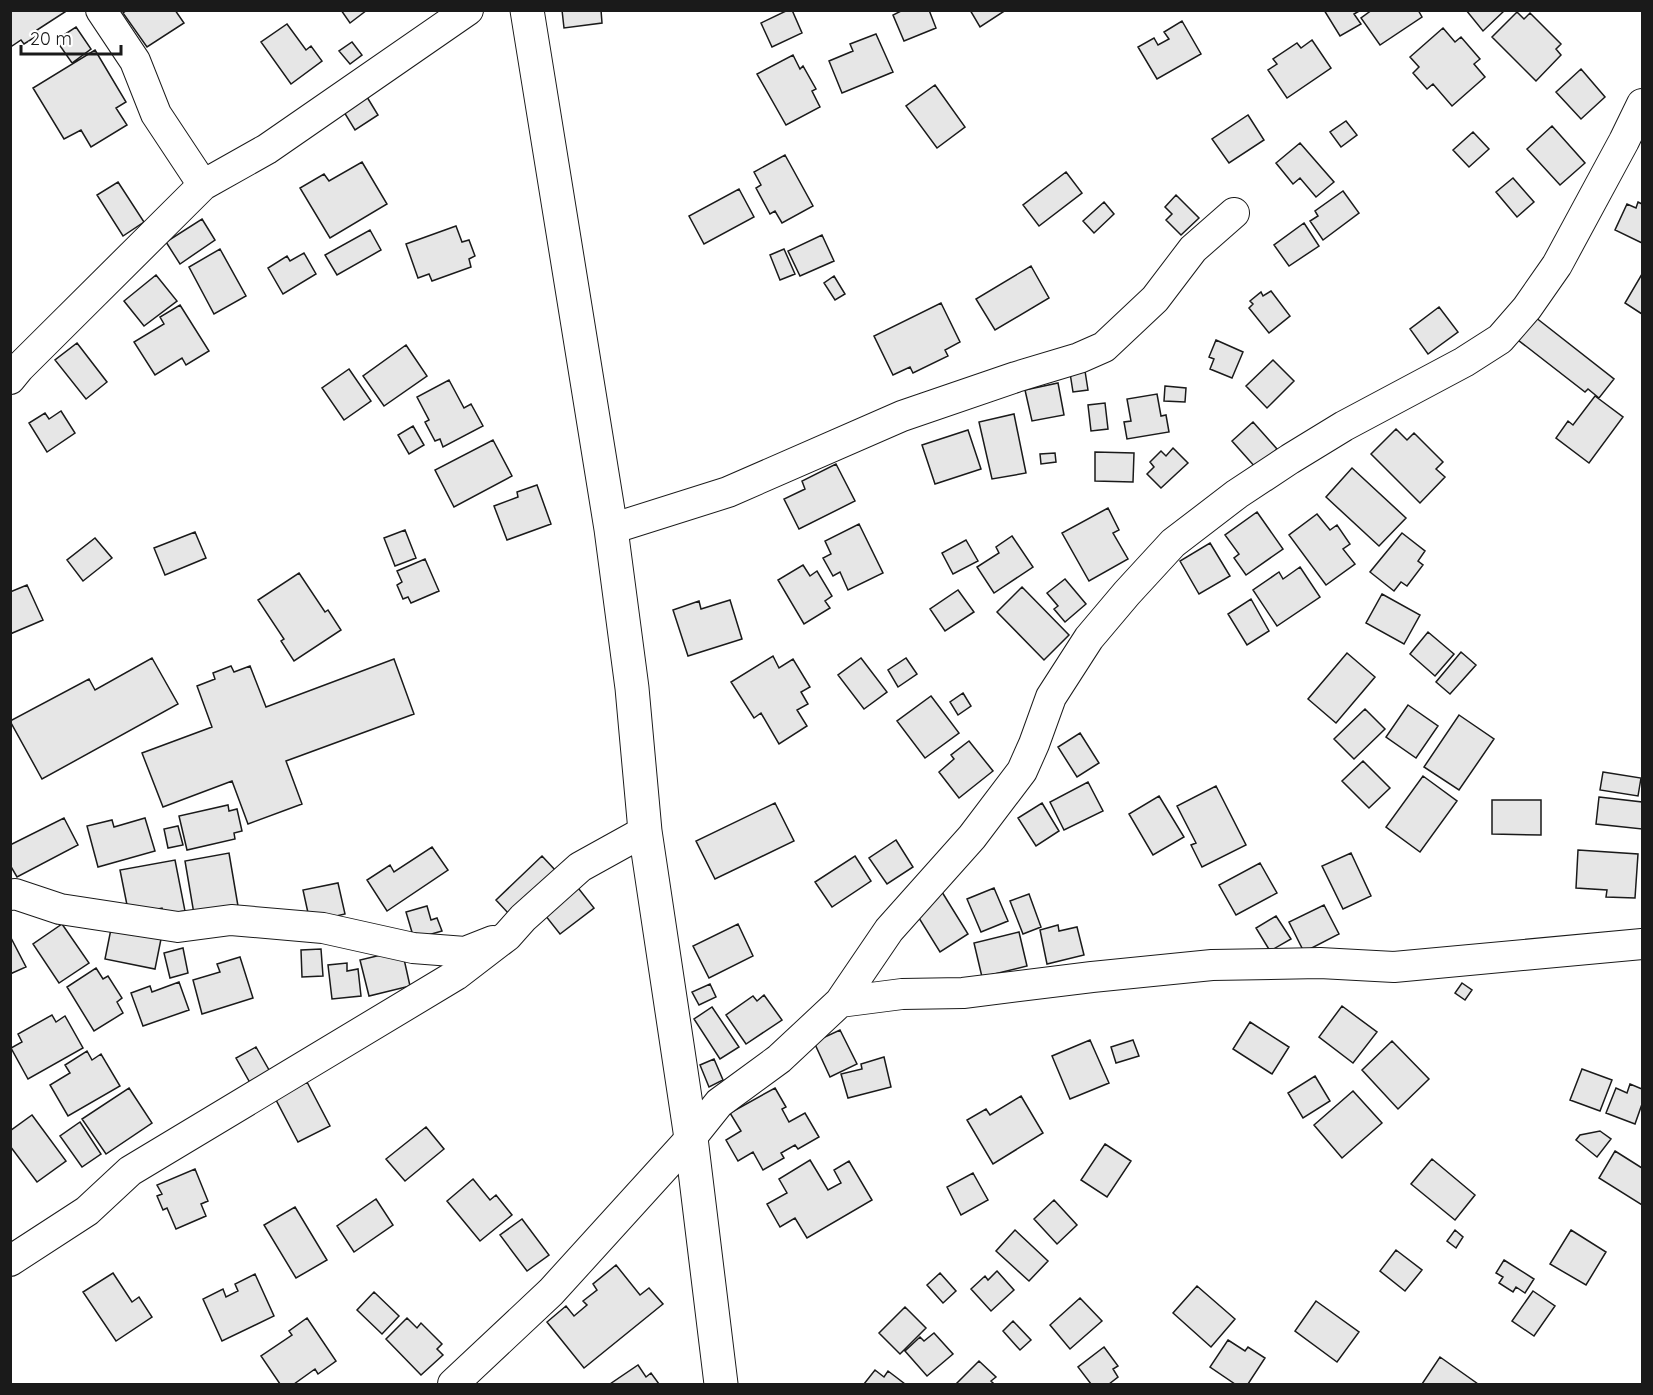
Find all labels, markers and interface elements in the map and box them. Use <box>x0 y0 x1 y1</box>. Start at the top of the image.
scale bar <box>21 18 122 56</box>
text: 20 m <box>30 27 72 50</box>

